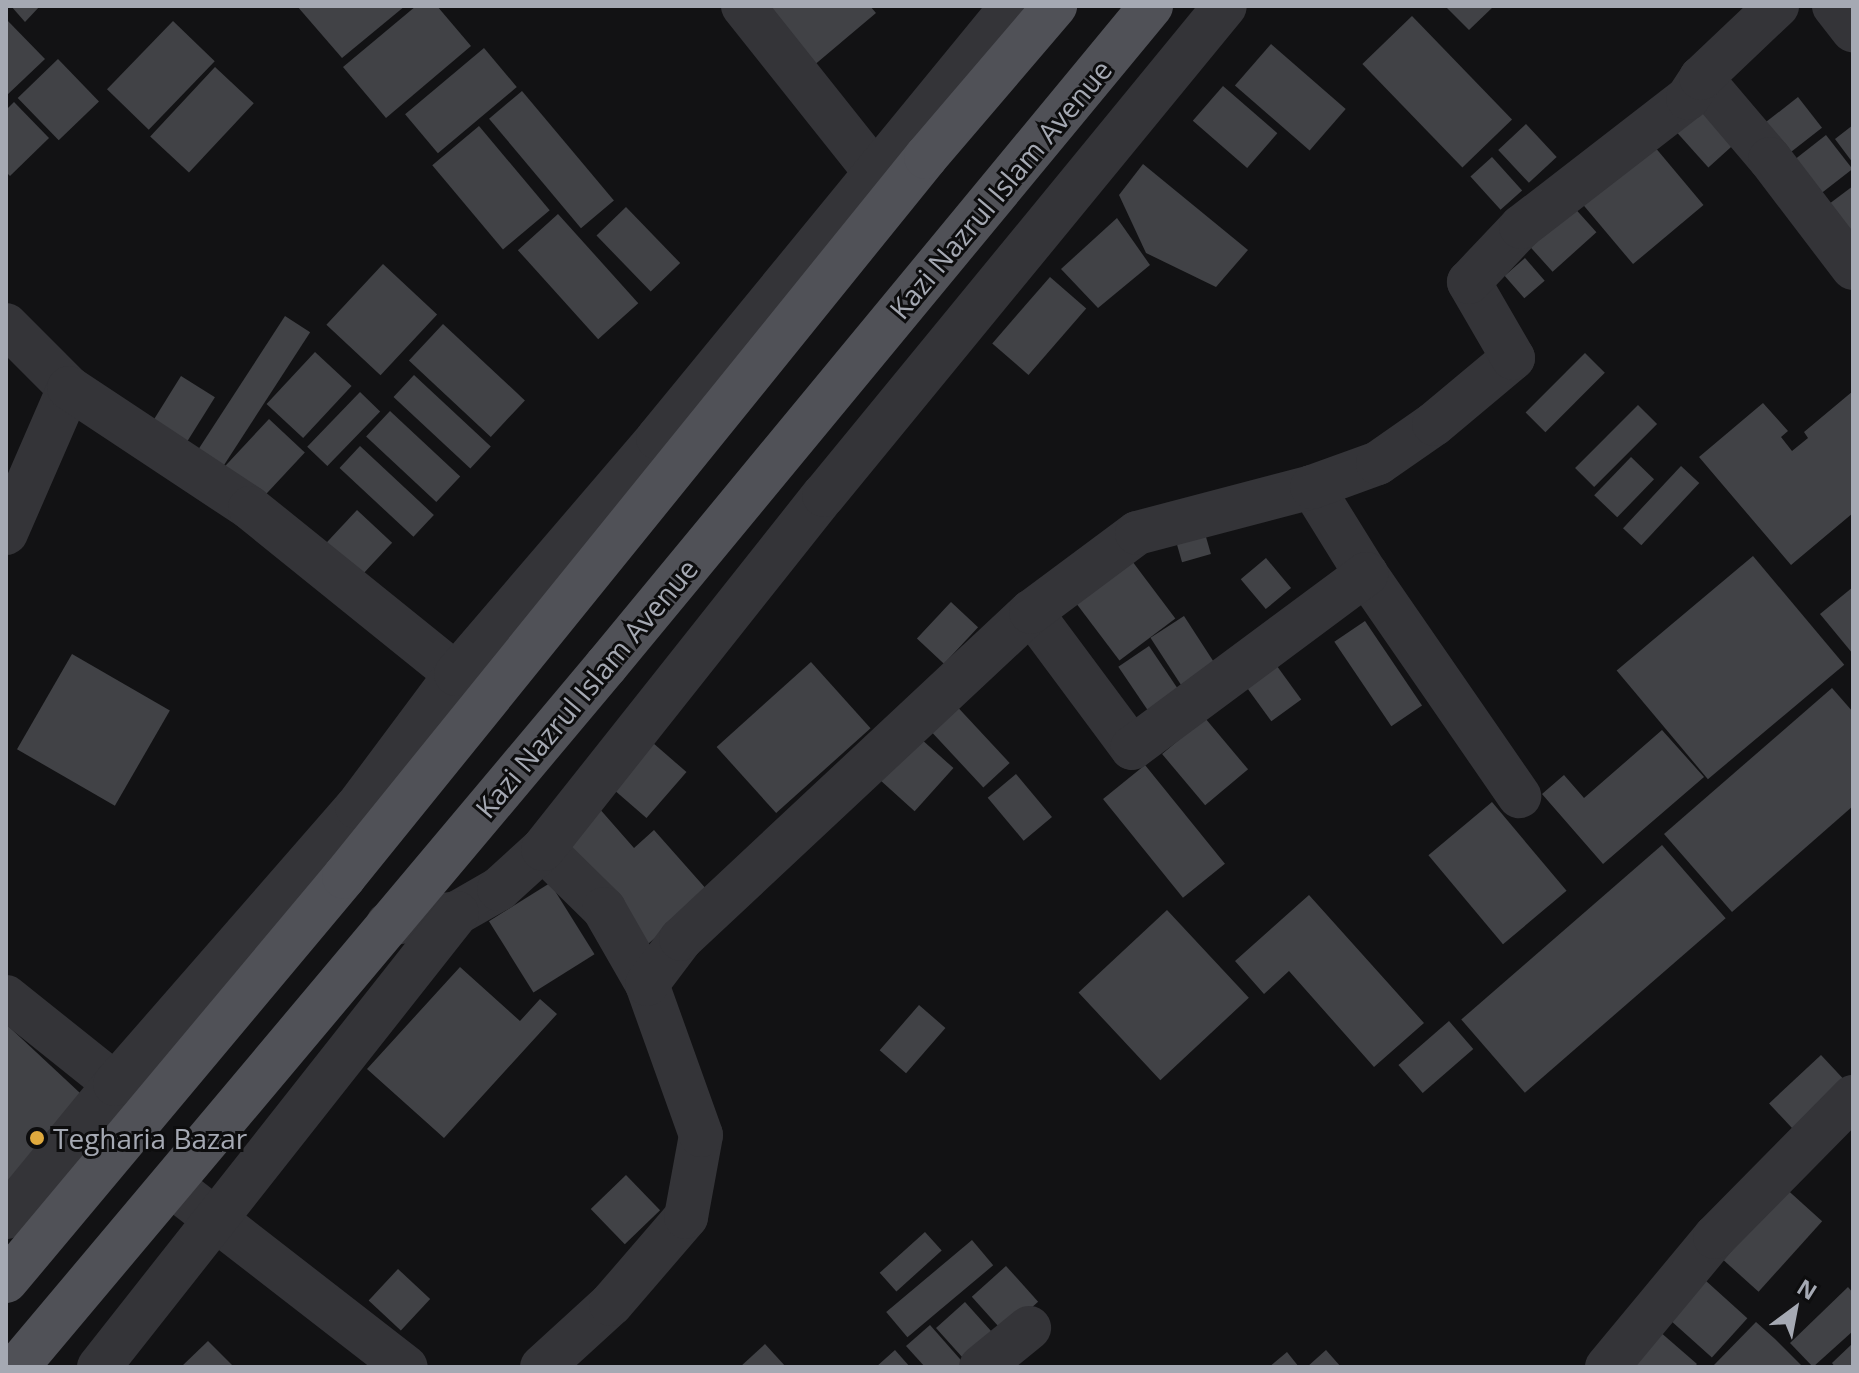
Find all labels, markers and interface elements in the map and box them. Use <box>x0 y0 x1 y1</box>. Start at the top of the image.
street label: Kazi Nazrul Islam Avenue <box>882 53 1118 325</box>
street label: Kazi Nazrul Islam Avenue <box>468 552 704 824</box>
place label: Tegharia Bazar <box>53 1121 247 1155</box>
marker: Tegharia Bazar <box>28 1129 46 1147</box>
north arrow <box>1755 1269 1835 1349</box>
text: N <box>1792 1271 1823 1306</box>

